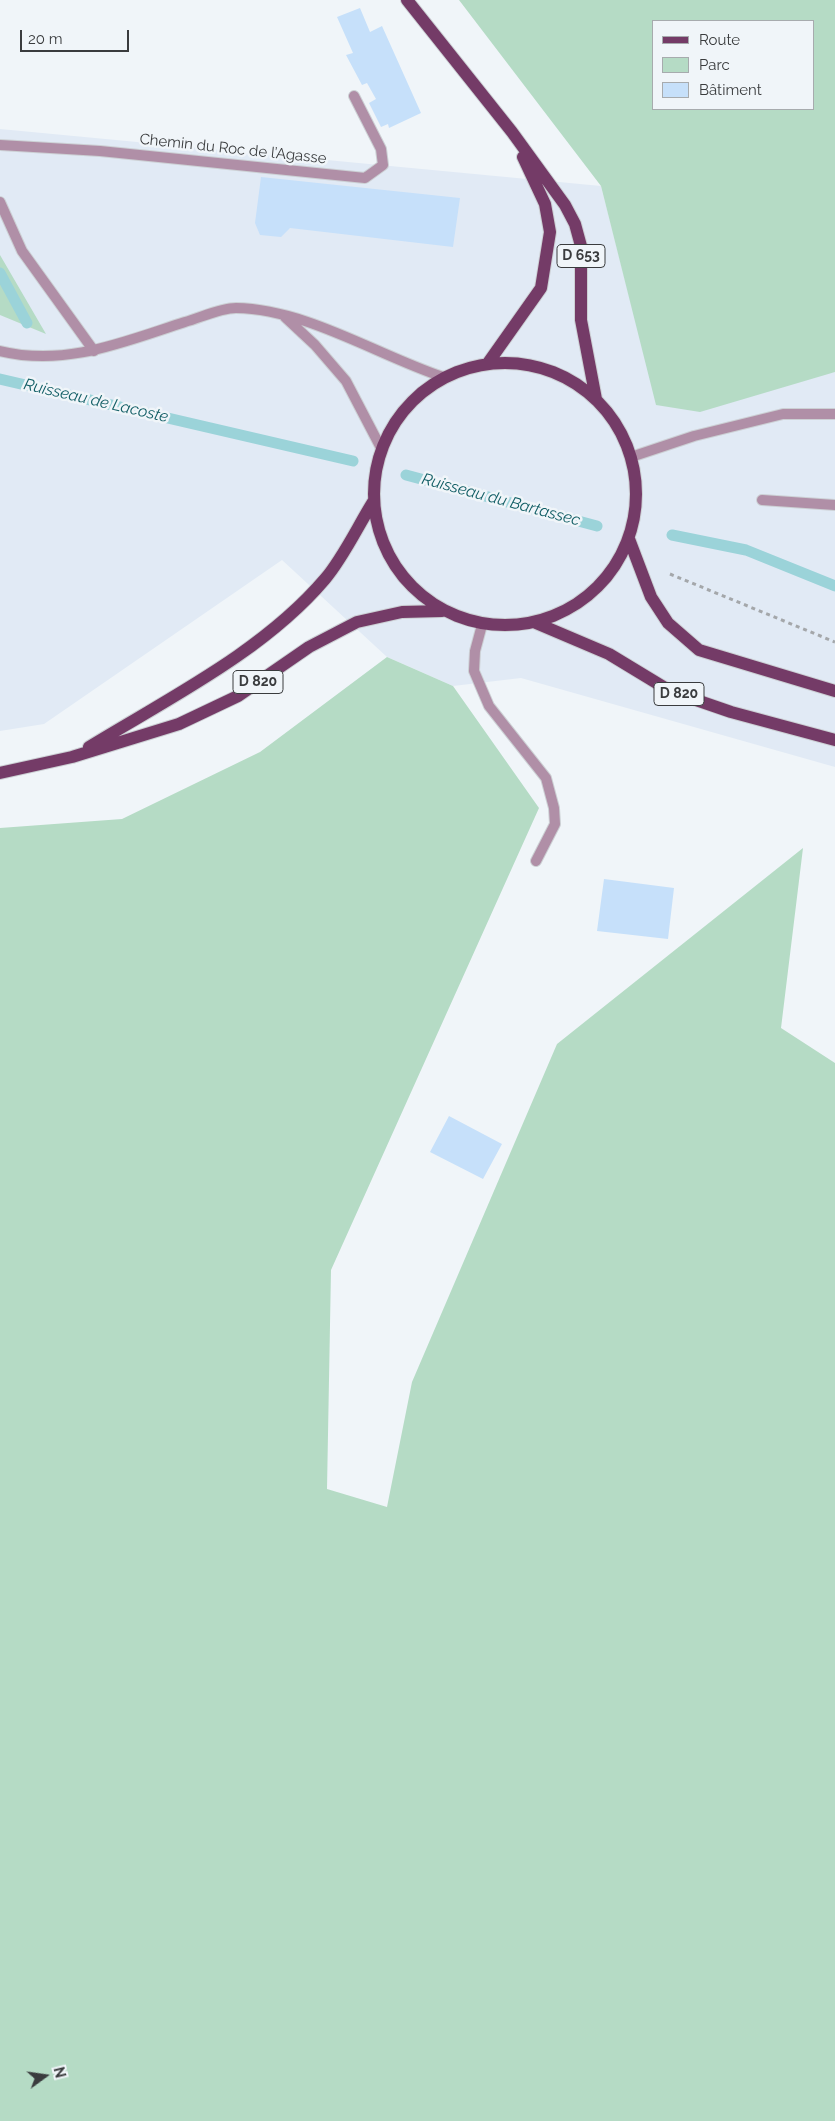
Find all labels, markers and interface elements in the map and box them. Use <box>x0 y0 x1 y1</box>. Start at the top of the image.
scale bar <box>22 20 131 52</box>
legend <box>652 20 815 110</box>
text: 20 m <box>28 30 63 48</box>
text: Route <box>699 31 740 49</box>
text: Parc <box>699 56 730 74</box>
text: Bâtiment <box>699 81 762 99</box>
street label: Chemin du Roc de l’Agasse <box>139 130 327 168</box>
road number: D 653 <box>557 245 605 268</box>
water label: Ruisseau de Lacoste <box>22 375 170 427</box>
water label: Ruisseau du Bartassec <box>420 470 582 530</box>
road number: D 820 <box>233 670 283 694</box>
road number: D 820 <box>654 682 704 706</box>
north arrow <box>20 2051 70 2101</box>
text: N <box>50 2065 69 2079</box>

